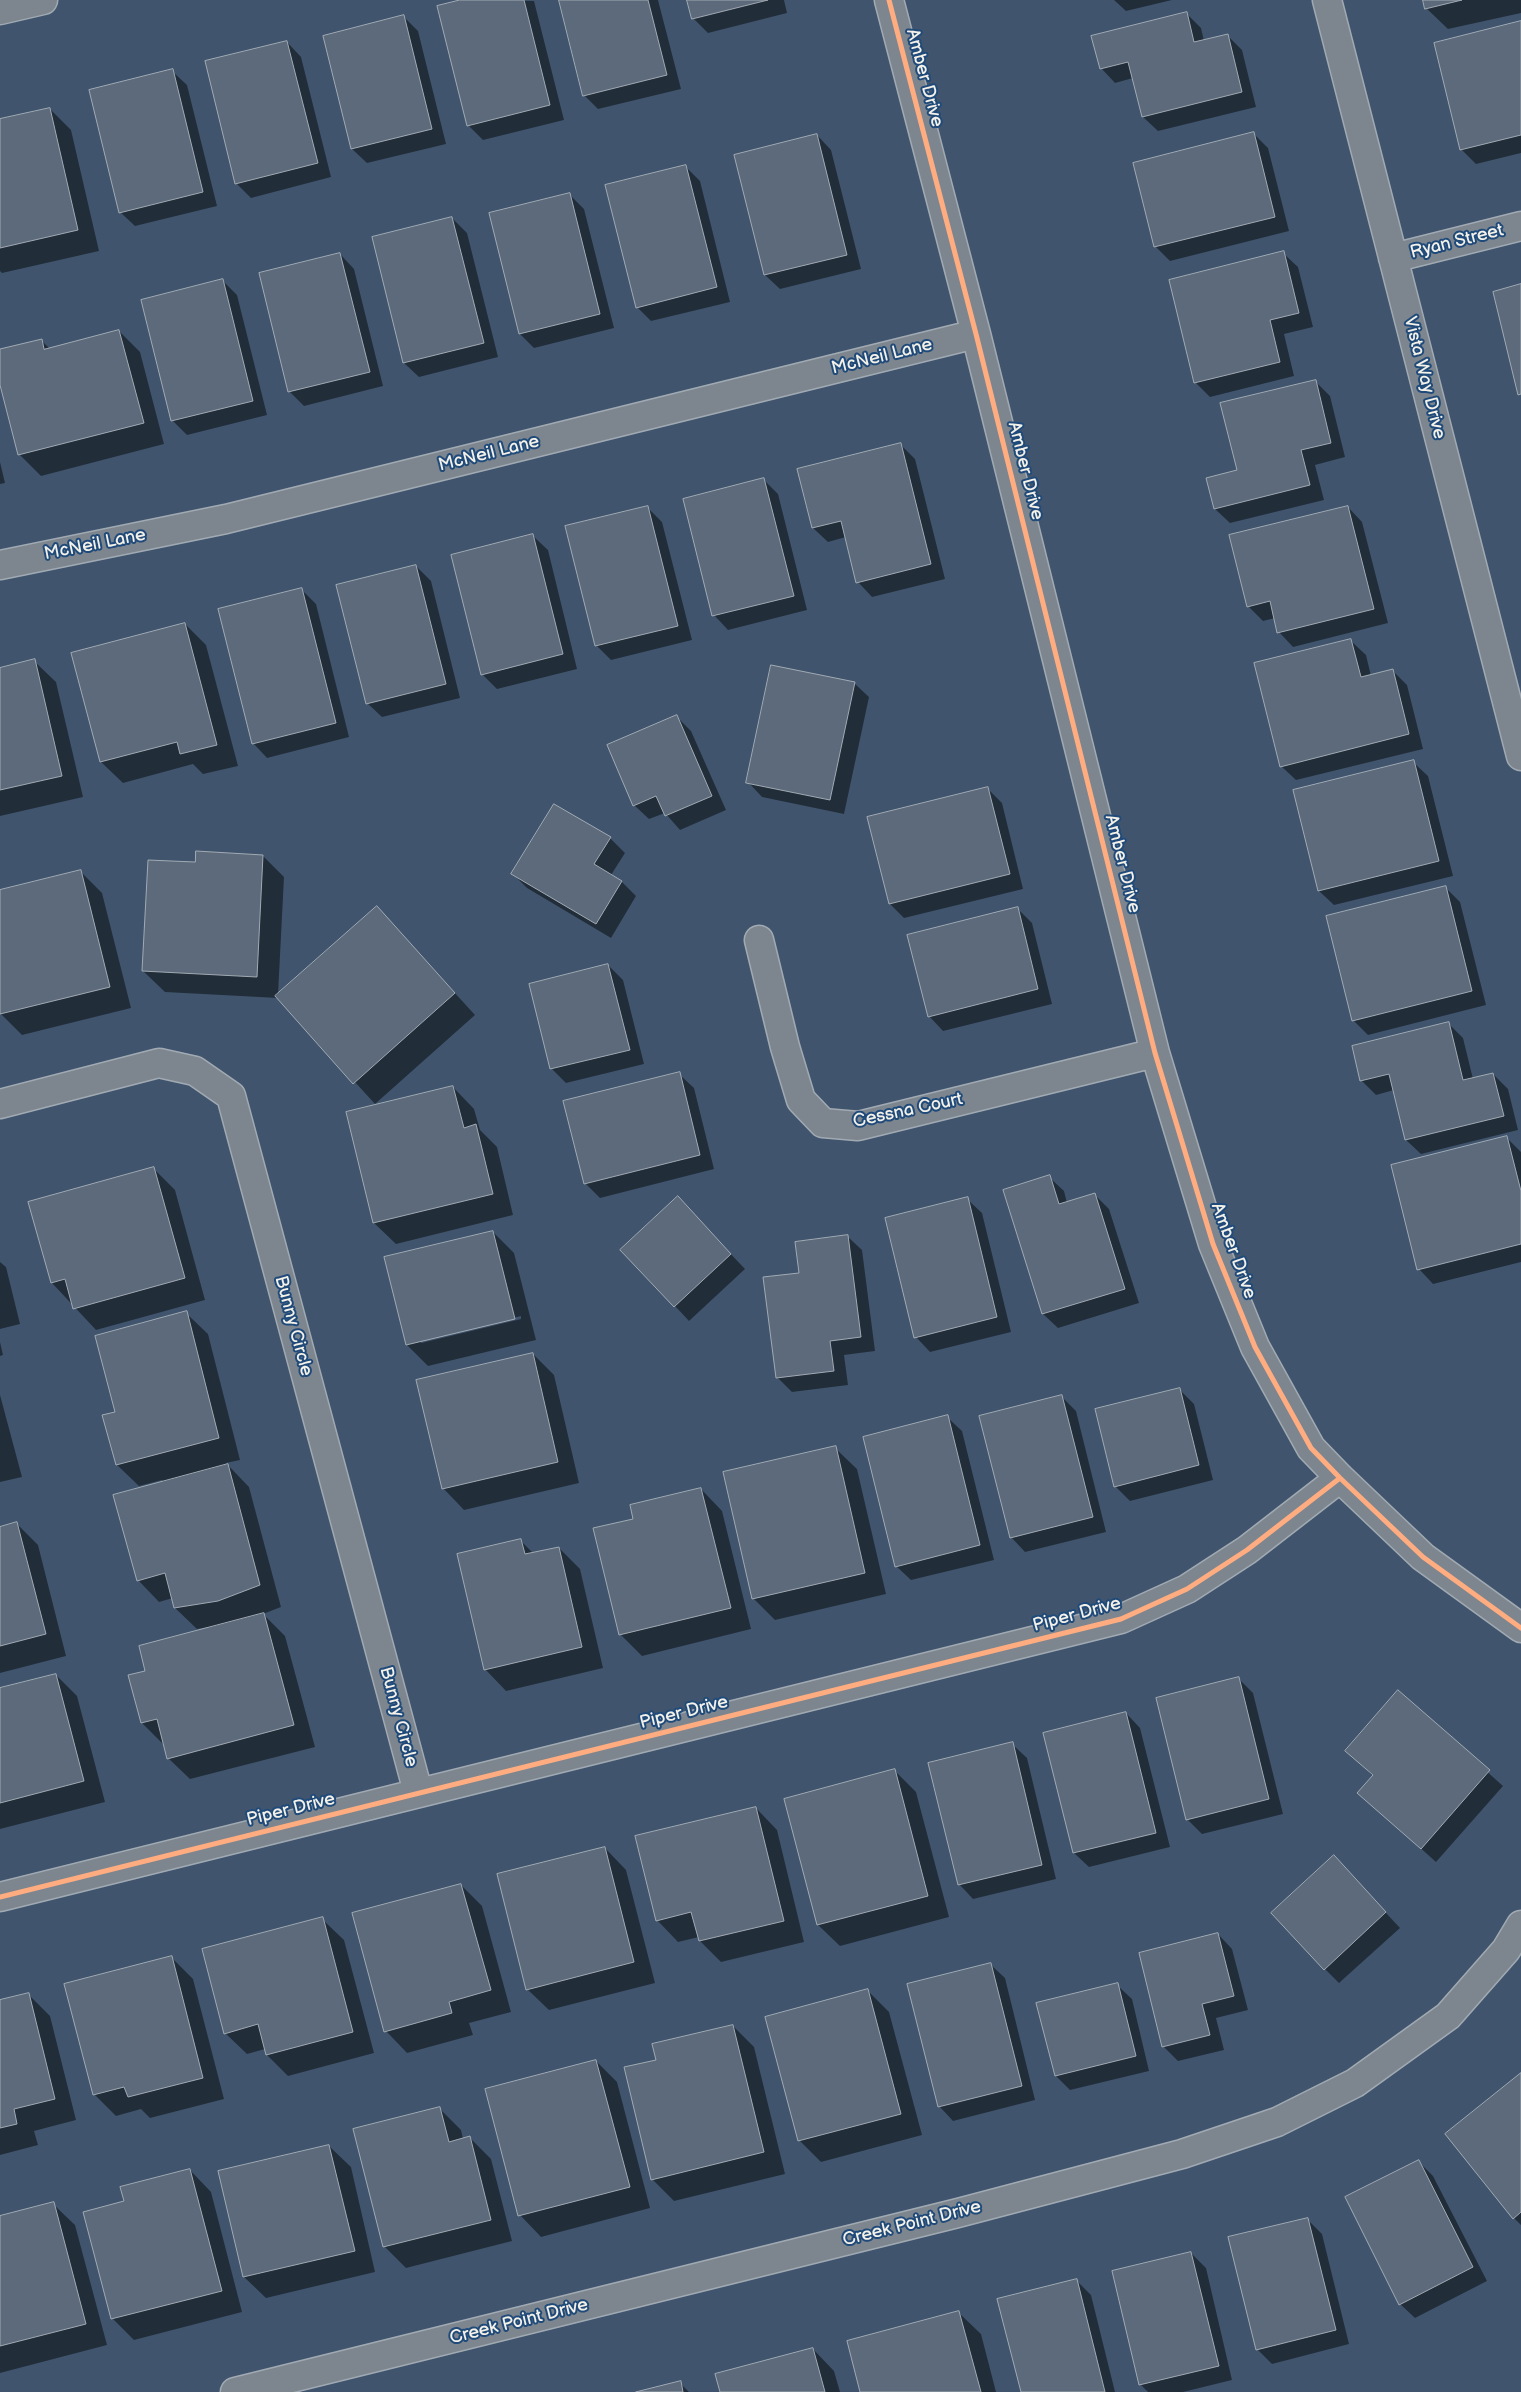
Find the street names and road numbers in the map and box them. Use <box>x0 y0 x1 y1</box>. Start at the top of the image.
street label: Amber Drive <box>901 27 947 129</box>
street label: Ryan Street <box>1408 220 1506 264</box>
street label: Vista Way Drive <box>1398 315 1450 441</box>
street label: McNeil Lane <box>829 334 935 380</box>
street label: Amber Drive <box>1002 420 1048 522</box>
street label: McNeil Lane <box>436 431 542 477</box>
street label: McNeil Lane <box>42 525 148 565</box>
street label: Amber Drive <box>1099 813 1145 915</box>
street label: Cessna Court <box>851 1089 965 1133</box>
street label: Amber Drive <box>1206 1200 1260 1302</box>
street label: Bunny Circle <box>269 1273 317 1379</box>
street label: Piper Drive <box>1031 1593 1123 1637</box>
street label: Bunny Circle <box>374 1664 422 1770</box>
street label: Piper Drive <box>638 1692 730 1734</box>
street label: Piper Drive <box>245 1789 337 1831</box>
street label: Creek Point Drive <box>841 2196 983 2252</box>
street label: Creek Point Drive <box>448 2294 590 2350</box>

